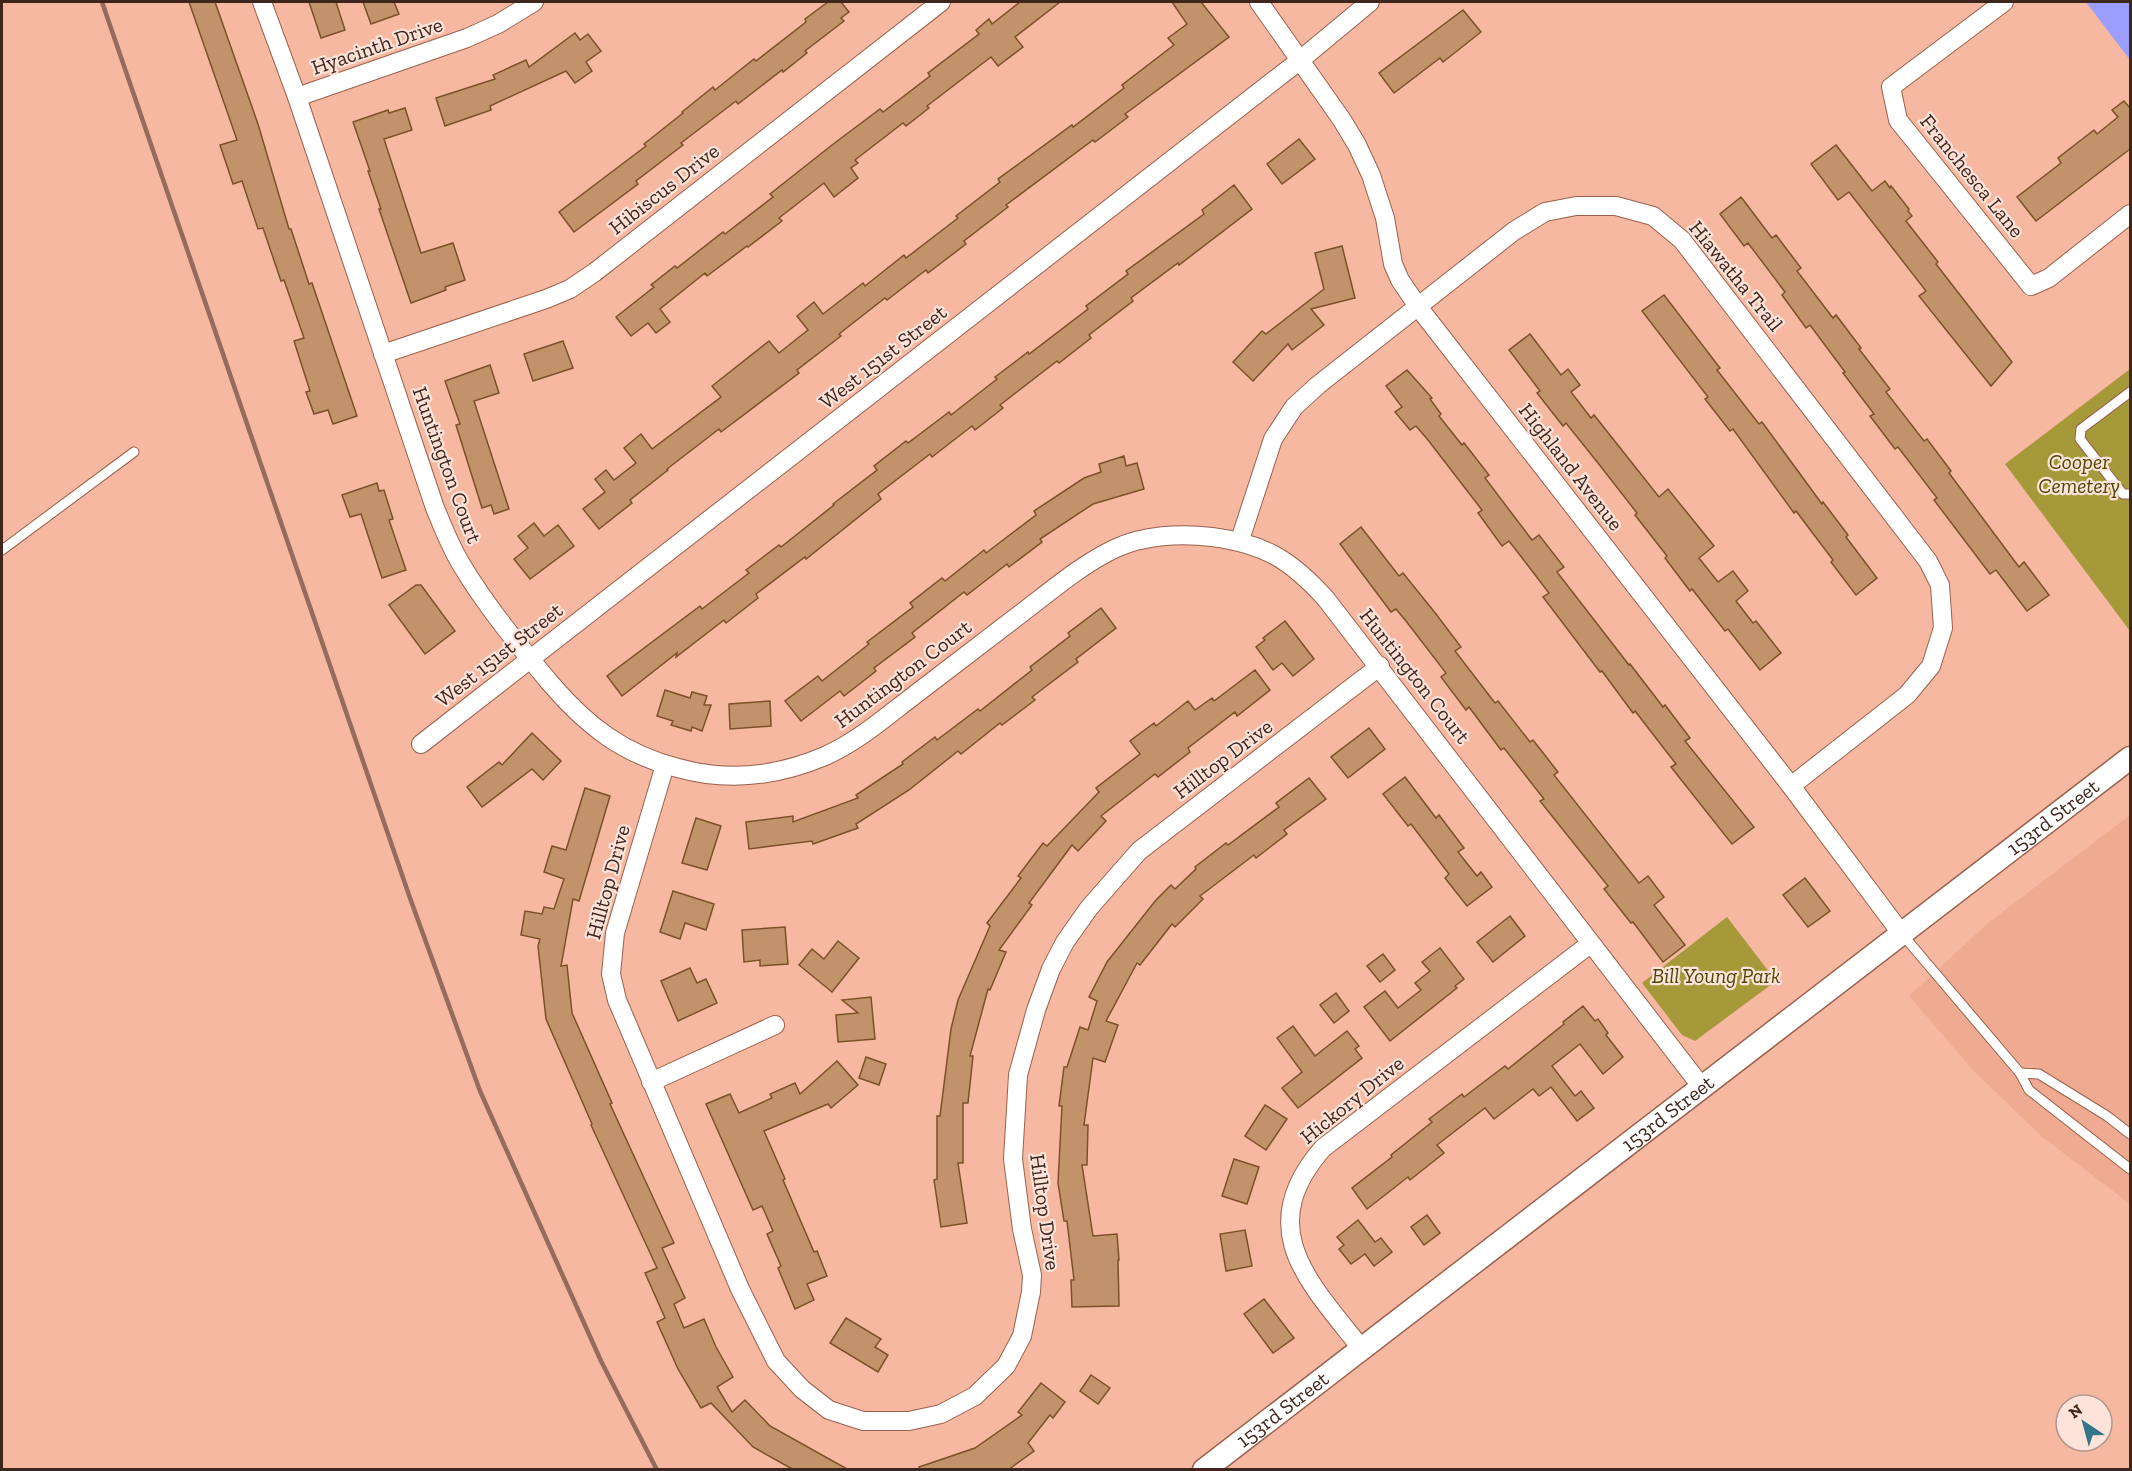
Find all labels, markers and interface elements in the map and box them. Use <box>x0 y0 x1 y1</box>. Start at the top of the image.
street label: Hyacinth Drive <box>308 11 446 80</box>
street label: Franchesca Lane <box>1915 109 2030 242</box>
street label: Hibiscus Drive <box>604 138 724 239</box>
street label: Hiawatha Trail <box>1684 215 1789 336</box>
street label: West 151st Street <box>814 299 951 414</box>
street label: Huntington Court <box>408 383 487 547</box>
street label: Highland Avenue <box>1514 398 1629 536</box>
park label: Cooper Cemetery <box>2038 449 2120 498</box>
street label: West 151st Street <box>430 597 567 712</box>
street label: Huntington Court <box>1355 603 1476 748</box>
street label: Huntington Court <box>829 614 976 733</box>
street label: Hilltop Drive <box>1168 713 1277 804</box>
street label: 153rd Street <box>2002 773 2104 860</box>
street label: Hilltop Drive <box>580 822 635 942</box>
park label: Bill Young Park <box>1652 963 1780 988</box>
street label: Hickory Drive <box>1295 1050 1409 1149</box>
street label: 153rd Street <box>1616 1070 1719 1156</box>
street label: Hilltop Drive <box>1025 1152 1066 1272</box>
street label: 153rd Street <box>1231 1366 1333 1453</box>
north arrow <box>2054 1393 2114 1453</box>
text: N <box>2065 1400 2086 1423</box>

